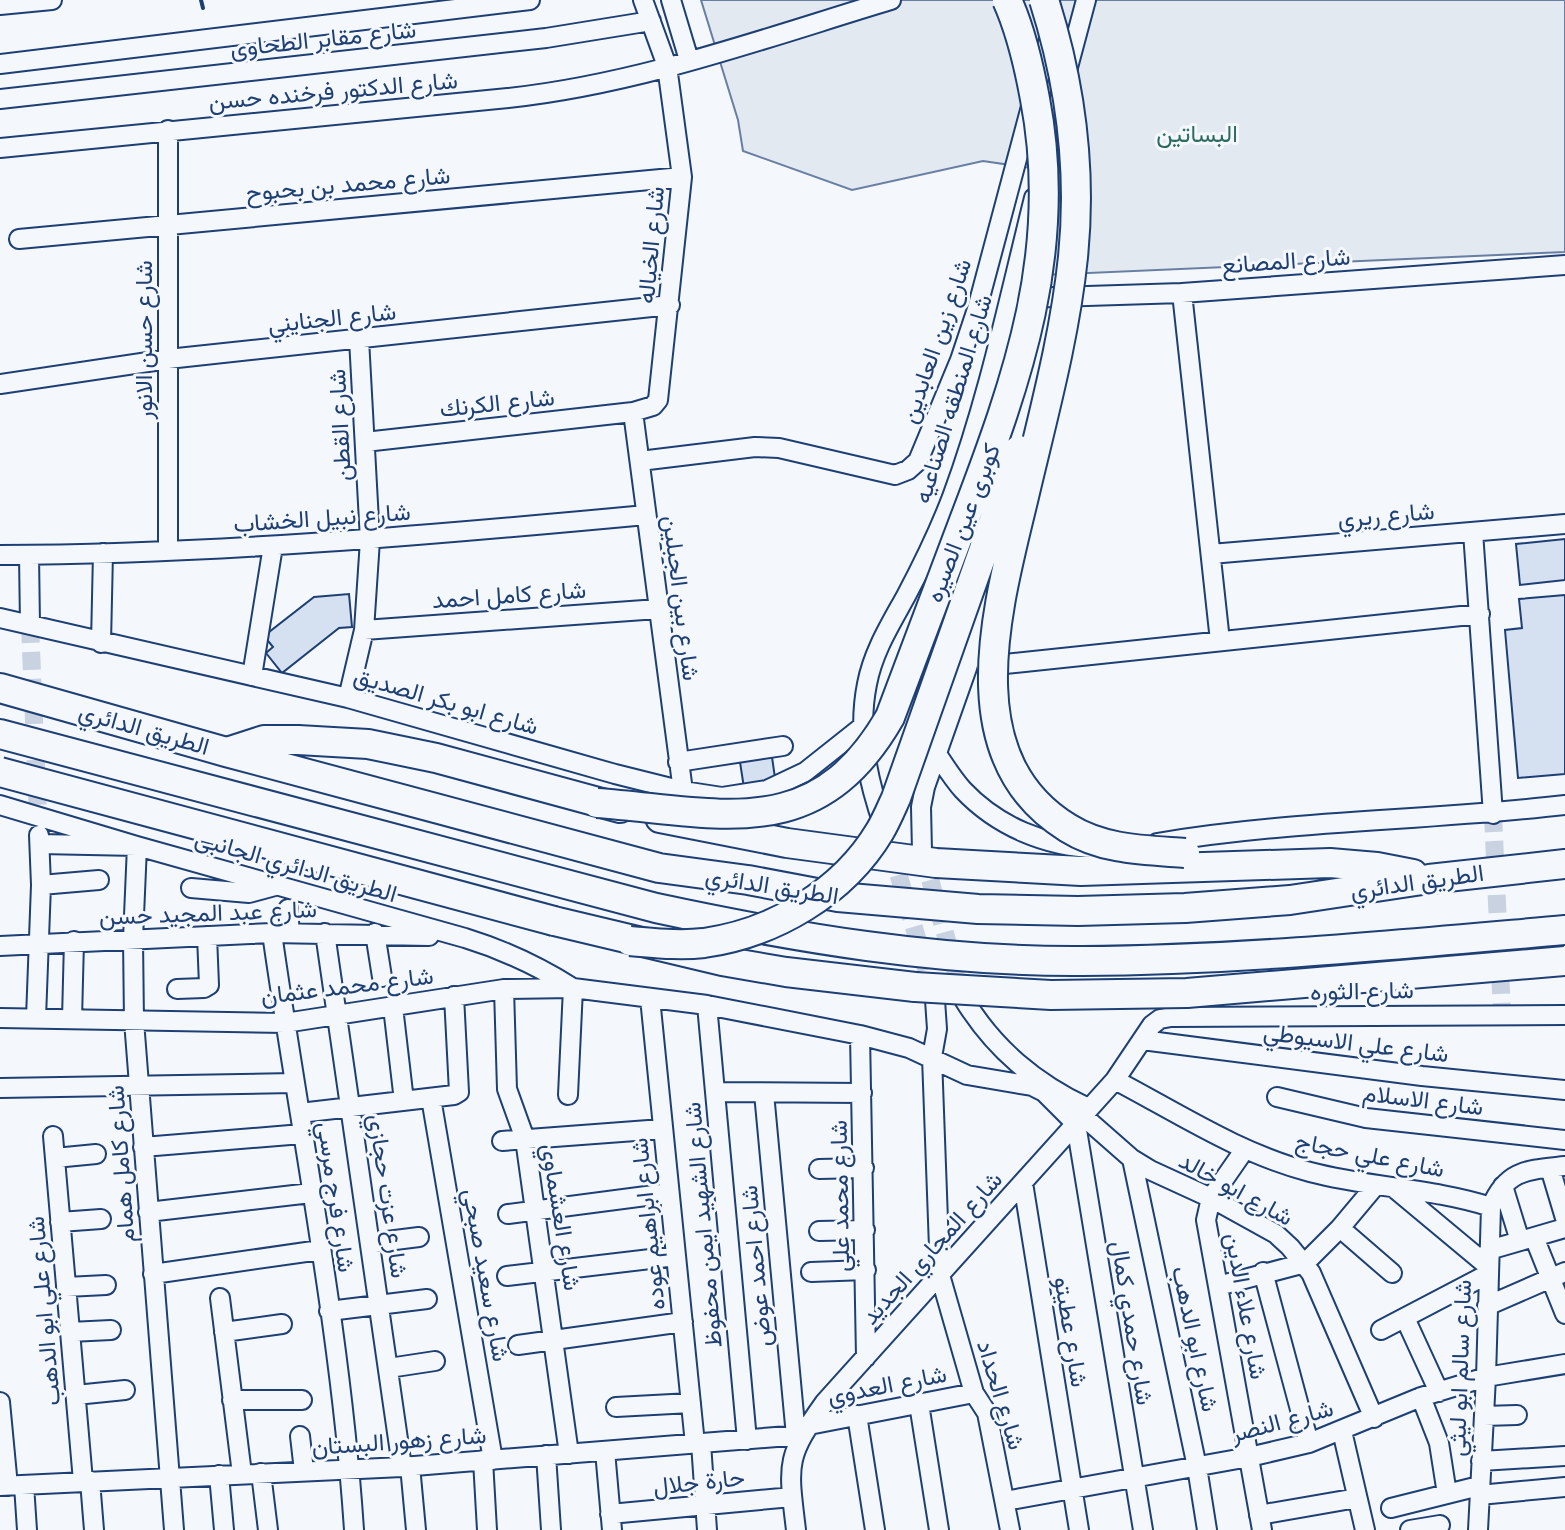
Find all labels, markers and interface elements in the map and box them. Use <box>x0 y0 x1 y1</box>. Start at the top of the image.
street label: شارع مقابر الطحاوى <box>228 13 418 65</box>
street label: شارع الدكتور فرخنده حسن <box>207 64 459 118</box>
park label: البساتين <box>1156 118 1238 149</box>
street label: شارع محمد بن بحبوح <box>244 159 452 209</box>
street label: شارع الخياله <box>630 185 672 305</box>
street label: شارع المصانع <box>1221 241 1351 282</box>
street label: شارع زين العابدين <box>893 254 979 428</box>
street label: شارع حسن الانور <box>128 260 160 421</box>
street label: شارع المنطقه الصناعيه <box>906 291 1000 507</box>
street label: شارع الجنايني <box>266 295 398 344</box>
street label: شارع القطن <box>321 368 359 482</box>
street label: شارع الكرنك <box>438 381 556 425</box>
street label: كوبرى عين الصيره <box>918 439 1007 607</box>
street label: شارع ريري <box>1336 495 1436 538</box>
street label: شارع نبيل الخشاب <box>232 496 412 540</box>
street label: شارع بين الجبلين <box>655 514 707 682</box>
street label: شارع كامل احمد <box>431 574 587 616</box>
street label: شارع ابو بكر الصديق <box>350 659 542 743</box>
street label: الطريق الدائري <box>74 695 213 766</box>
street label: الطريق الدائري الجانبى <box>190 822 401 913</box>
street label: الطريق الدائري <box>1348 857 1486 910</box>
street label: الطريق الدائري <box>703 860 841 915</box>
street label: شارع عبد المجيد حسن <box>98 893 318 933</box>
street label: شارع محمد عثمان <box>259 960 435 1012</box>
street label: شارع الثوره <box>1310 974 1414 1008</box>
street label: شارع علي الاسيوطي <box>1261 1016 1450 1073</box>
street label: شارع الاسلام <box>1361 1077 1485 1123</box>
street label: شارع كامل همام <box>100 1084 142 1244</box>
street label: شارع الشهيد ايمن محفوظ <box>676 1101 730 1349</box>
street label: شارع عزت حجازي <box>358 1112 415 1281</box>
street label: شارع فرج مرسي <box>307 1120 362 1275</box>
street label: شارع محمد علي <box>823 1120 860 1272</box>
street label: شارع علي حجاج <box>1292 1125 1447 1188</box>
street label: شارع ابراهيم عوده <box>623 1136 673 1312</box>
street label: شارع العشماوي <box>531 1141 588 1293</box>
street label: شارع ابو خالد <box>1173 1144 1299 1234</box>
street label: شارع المجاري الجديد <box>854 1164 1012 1334</box>
street label: شارع احمد عوض <box>733 1184 779 1348</box>
street label: شارع سعيد صبحي <box>452 1186 517 1365</box>
street label: شارع علي ابو الدهب <box>20 1215 71 1407</box>
street label: شارع علاء الدين <box>1217 1230 1275 1382</box>
street label: شارع حمدي كمال <box>1100 1238 1161 1408</box>
street label: شارع ابو الدهب <box>1164 1263 1226 1415</box>
street label: شارع عطيتو <box>1047 1275 1095 1389</box>
street label: شارع سالم ابو ليثي <box>1441 1279 1482 1457</box>
street label: شارع الحداد <box>969 1336 1033 1454</box>
street label: شارع العدوي <box>825 1358 950 1415</box>
street label: شارع النصر <box>1226 1392 1337 1450</box>
street label: شارع زهور البستان <box>310 1419 488 1463</box>
street label: حارة جلال <box>652 1461 746 1502</box>

